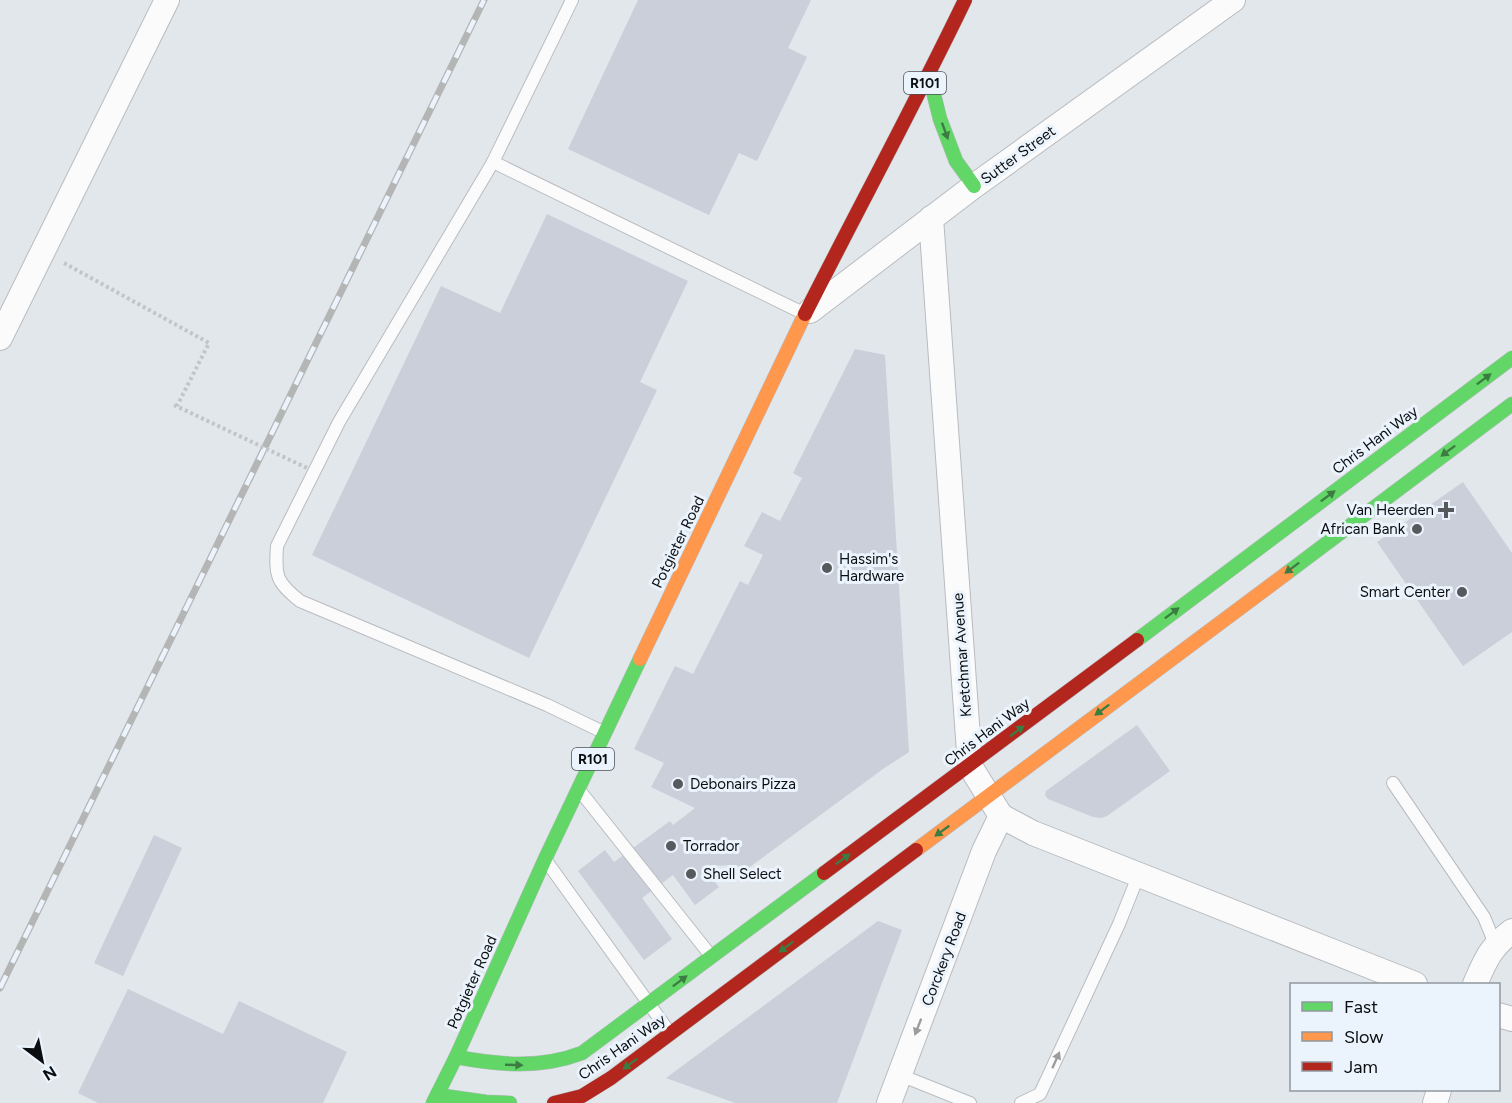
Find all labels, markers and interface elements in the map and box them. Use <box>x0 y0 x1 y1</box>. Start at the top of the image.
road number: R101 <box>904 72 946 94</box>
one-way arrow <box>941 122 950 140</box>
street label: Sutter Street <box>977 122 1059 188</box>
one-way arrow <box>1476 373 1492 385</box>
street label: Chris Hani Way <box>1329 402 1421 478</box>
one-way arrow <box>1441 445 1457 457</box>
one-way arrow <box>1321 491 1336 503</box>
street label: Potgieter Road <box>648 493 708 591</box>
place label: Van Heerden <box>1346 501 1434 519</box>
marker: Van Heerden <box>1439 503 1453 517</box>
place label: African Bank <box>1320 520 1406 538</box>
marker: African Bank <box>1410 522 1424 536</box>
place label: Hassim's Hardware <box>839 550 904 585</box>
marker: Hassim's Hardware <box>820 561 834 575</box>
one-way arrow <box>1285 562 1301 574</box>
place label: Smart Center <box>1360 583 1450 601</box>
marker: Smart Center <box>1455 585 1469 599</box>
street label: Kretchmar Avenue <box>949 592 975 718</box>
one-way arrow <box>1165 608 1180 620</box>
street label: Chris Hani Way <box>941 694 1033 770</box>
one-way arrow <box>1095 704 1111 716</box>
one-way arrow <box>1009 725 1024 737</box>
road number: R101 <box>572 748 614 770</box>
place label: Debonairs Pizza <box>690 775 796 793</box>
marker: Debonairs Pizza <box>671 777 685 791</box>
one-way arrow <box>934 824 949 836</box>
place label: Torrador <box>683 837 739 855</box>
marker: Torrador <box>664 839 678 853</box>
one-way arrow <box>834 853 850 865</box>
place label: Shell Select <box>703 865 782 883</box>
marker: Shell Select <box>684 867 698 881</box>
street label: Corckery Road <box>918 909 970 1009</box>
street label: Potgieter Road <box>443 932 501 1032</box>
one-way arrow <box>778 941 794 953</box>
one-way arrow <box>672 975 687 987</box>
legend <box>1290 983 1500 1091</box>
text: Fast <box>1344 996 1378 1018</box>
street label: Chris Hani Way <box>575 1010 669 1084</box>
one-way arrow <box>913 1018 922 1036</box>
text: Slow <box>1344 1026 1383 1048</box>
north arrow <box>12 1031 72 1091</box>
one-way arrow <box>1051 1051 1060 1068</box>
text: Jam <box>1344 1056 1378 1078</box>
one-way arrow <box>622 1058 637 1070</box>
one-way arrow <box>505 1060 524 1069</box>
text: N <box>39 1062 60 1085</box>

